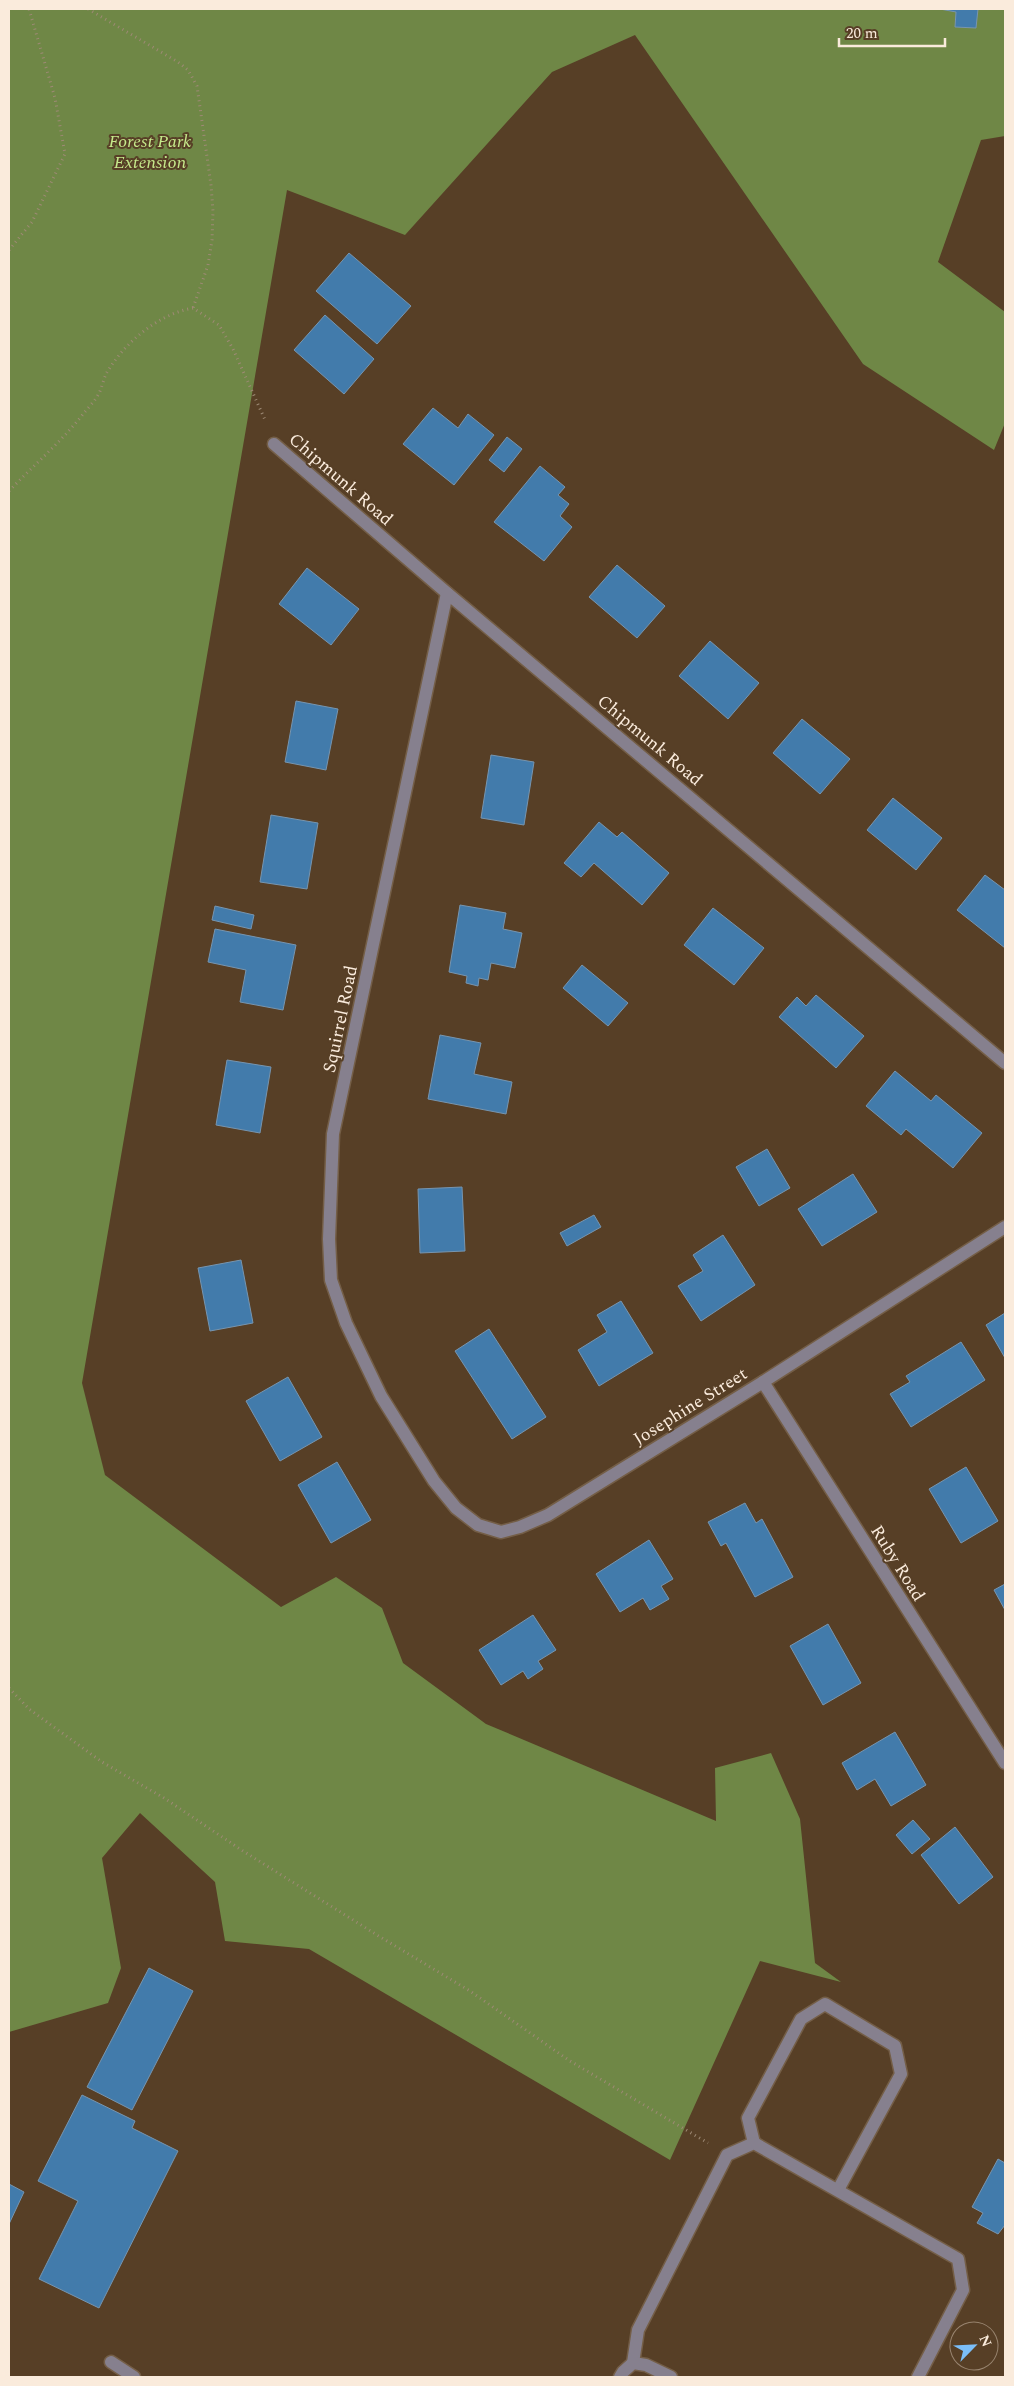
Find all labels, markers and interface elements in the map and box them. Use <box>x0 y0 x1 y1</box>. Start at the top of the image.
scale bar <box>839 15 945 47</box>
text: 20 m <box>846 22 878 45</box>
park label: Forest Park Extension <box>108 128 192 176</box>
street label: Chipmunk Road <box>283 426 399 532</box>
street label: Chipmunk Road <box>591 688 708 793</box>
street label: Squirrel Road <box>316 963 365 1075</box>
street label: Josephine Street <box>628 1361 753 1452</box>
street label: Ruby Road <box>863 1520 932 1607</box>
north arrow <box>949 2321 999 2371</box>
text: N <box>974 2331 997 2350</box>

